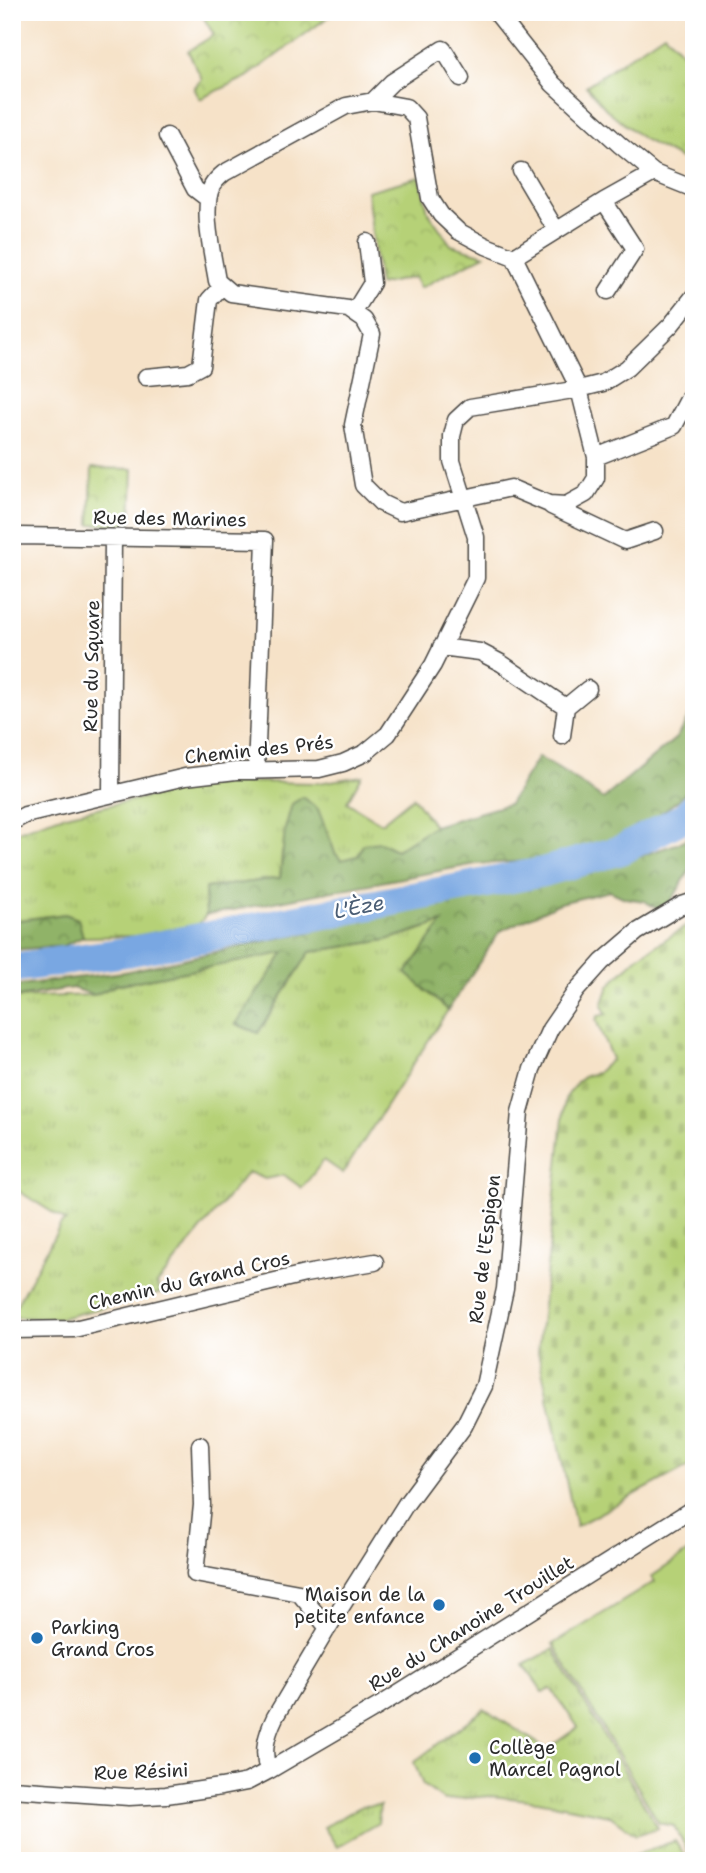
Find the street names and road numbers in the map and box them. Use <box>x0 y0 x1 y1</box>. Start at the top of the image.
street label: Rue des Marines <box>93 505 247 532</box>
street label: Rue du Square <box>78 600 105 732</box>
street label: Chemin des Prés <box>183 729 335 770</box>
street label: Rue de l'Espigon <box>463 1173 506 1325</box>
street label: Chemin du Grand Cros <box>86 1245 292 1316</box>
street label: Rue du Chanoine Trouillet <box>364 1550 578 1697</box>
street label: Rue Résini <box>93 1757 189 1786</box>

